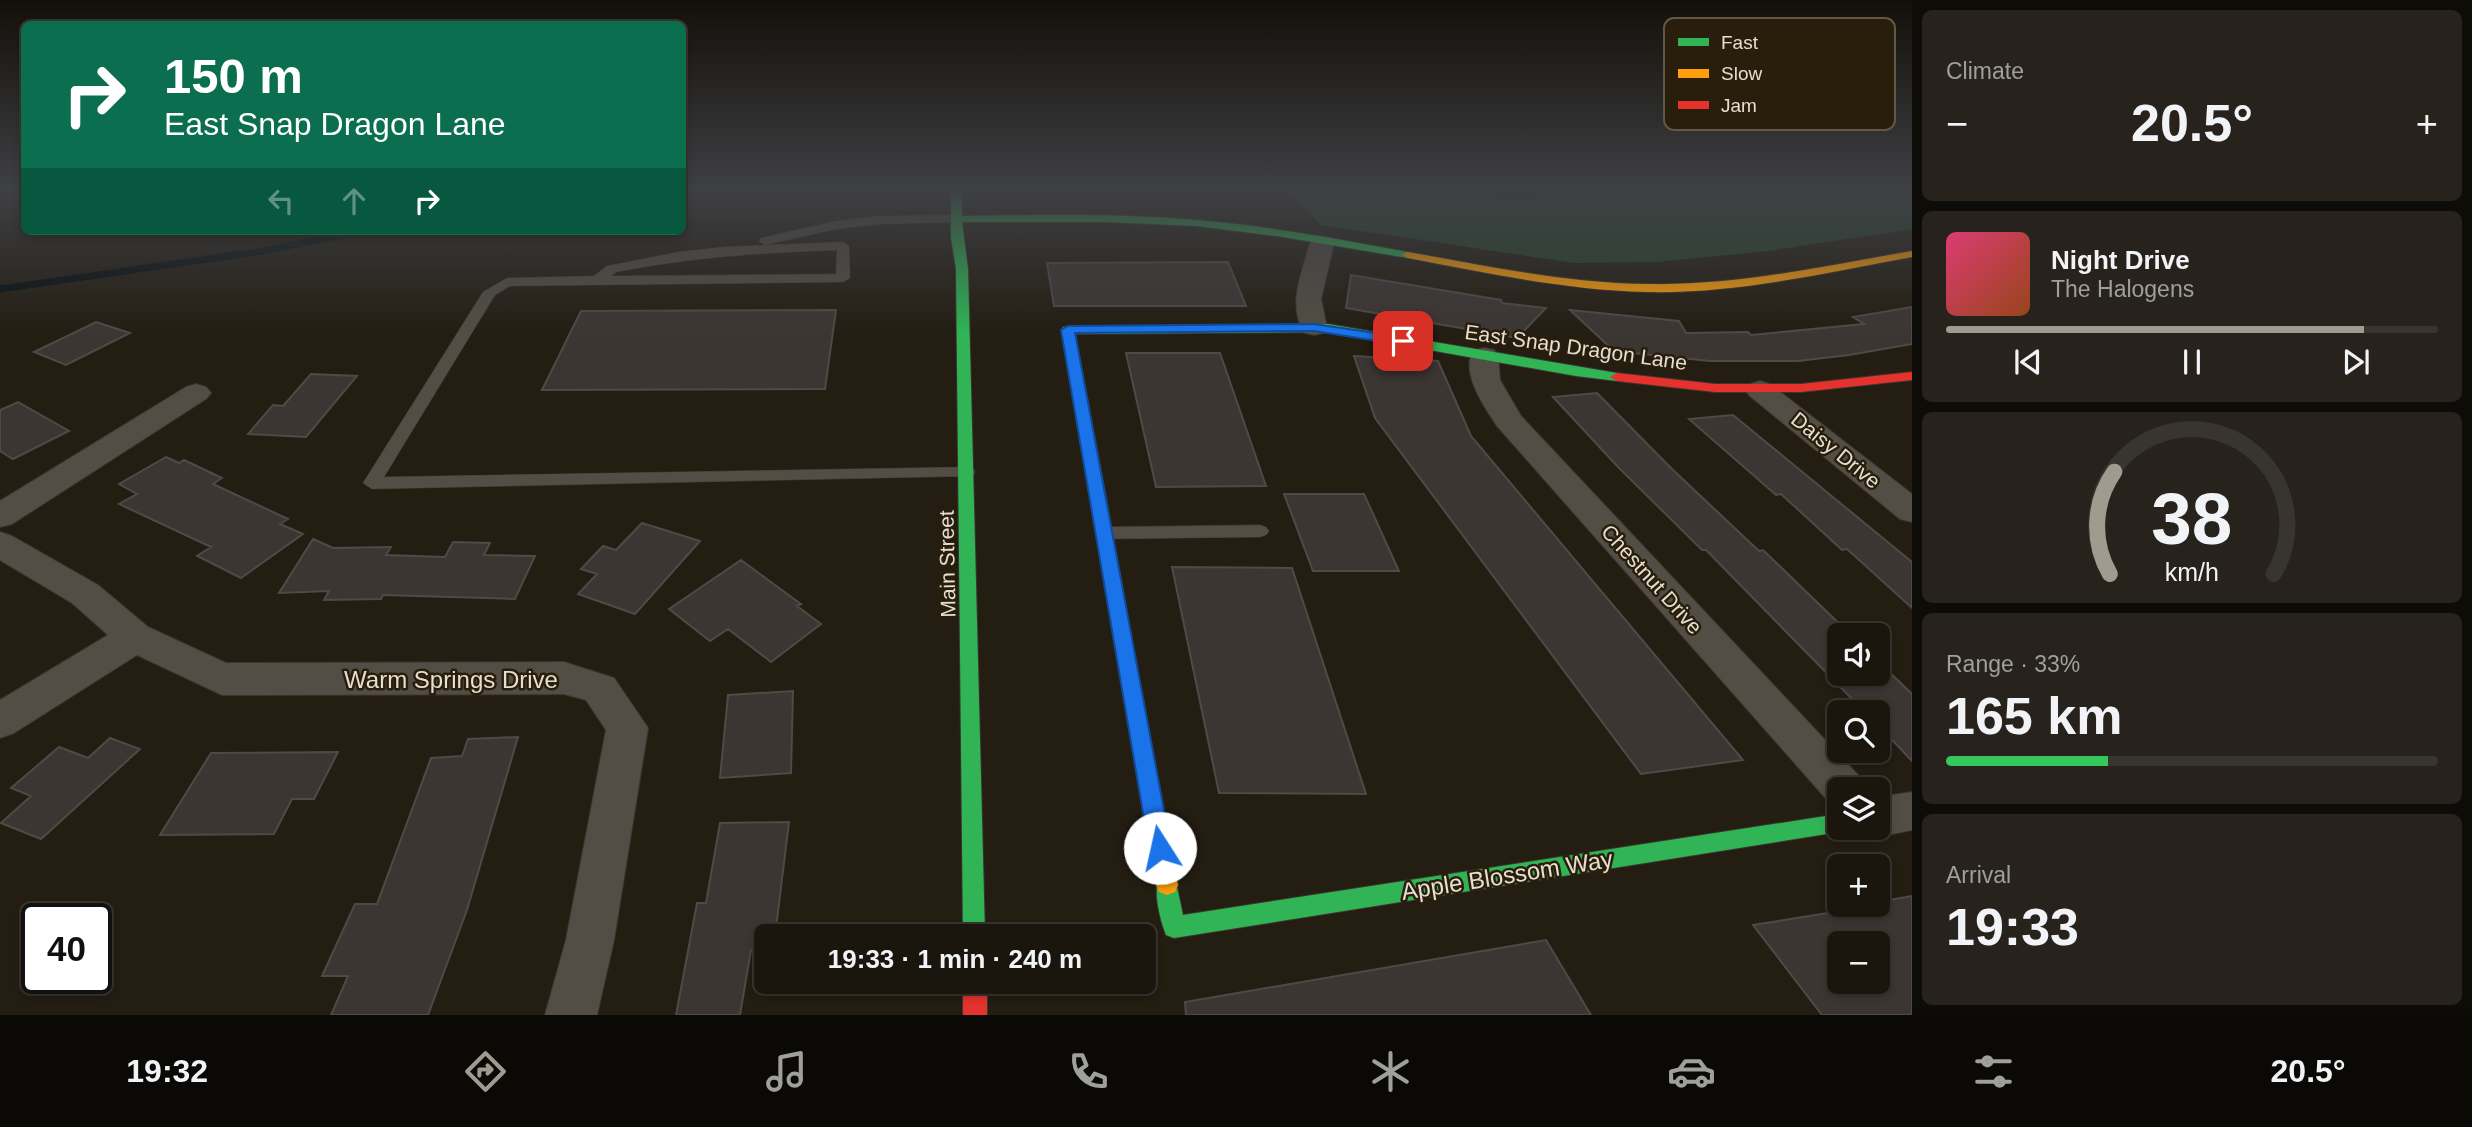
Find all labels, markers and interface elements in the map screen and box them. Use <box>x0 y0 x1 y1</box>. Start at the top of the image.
legend <box>1664 18 1895 130</box>
text: Fast <box>1721 32 1759 53</box>
icon: right <box>49 49 140 140</box>
text: 150 m <box>164 49 303 103</box>
text: Climate <box>1946 58 2024 84</box>
text: Slow <box>1721 63 1762 84</box>
text: 20.5° <box>2131 94 2253 152</box>
text: Jam <box>1721 95 1757 116</box>
text: − <box>1946 103 1968 145</box>
text: + <box>2416 103 2438 145</box>
text: East Snap Dragon Lane <box>164 106 506 142</box>
icon: left <box>262 182 300 220</box>
icon: ahead <box>335 182 373 220</box>
icon: right <box>408 182 446 220</box>
text: Night Drive <box>2051 245 2190 275</box>
text: The Halogens <box>2051 276 2194 302</box>
pin <box>1373 311 1433 371</box>
street label: East Snap Dragon Lane <box>1463 320 1689 374</box>
icon: arrive <box>1384 322 1422 360</box>
icon: previous <box>2009 343 2047 381</box>
icon: pause <box>2173 343 2211 381</box>
icon: next <box>2337 343 2375 381</box>
street label: Daisy Drive <box>1787 407 1885 493</box>
text: 38 <box>2152 478 2232 559</box>
street label: Main Street <box>935 510 959 618</box>
street label: Chestnut Drive <box>1597 520 1707 638</box>
text: km/h <box>2165 557 2219 585</box>
map controls <box>1827 623 1890 994</box>
button: sound <box>1827 623 1890 686</box>
text: Range · 33% <box>1946 651 2080 677</box>
street label: Warm Springs Drive <box>344 666 558 693</box>
text: 165 km <box>1946 687 2122 745</box>
button: search <box>1827 700 1890 763</box>
button: layers <box>1827 777 1890 840</box>
position arrow <box>1123 811 1197 885</box>
street label: Apple Blossom Way <box>1399 845 1615 905</box>
button: + <box>1827 854 1890 917</box>
text: Arrival <box>1946 862 2011 888</box>
text: 19:33 <box>1946 898 2079 956</box>
speed limit sign: 40 <box>21 903 112 994</box>
button: − <box>1827 931 1890 994</box>
text: 19:33 · 1 min · 240 m <box>828 944 1082 974</box>
icon: directions <box>461 1047 510 1096</box>
icon: music <box>762 1047 811 1096</box>
icon: phone <box>1064 1047 1113 1096</box>
icon: climate <box>1366 1047 1415 1096</box>
icon: car <box>1667 1047 1716 1096</box>
icon: filters <box>1969 1047 2018 1096</box>
text: 19:32 <box>126 1053 208 1089</box>
text: 20.5° <box>2271 1053 2346 1089</box>

